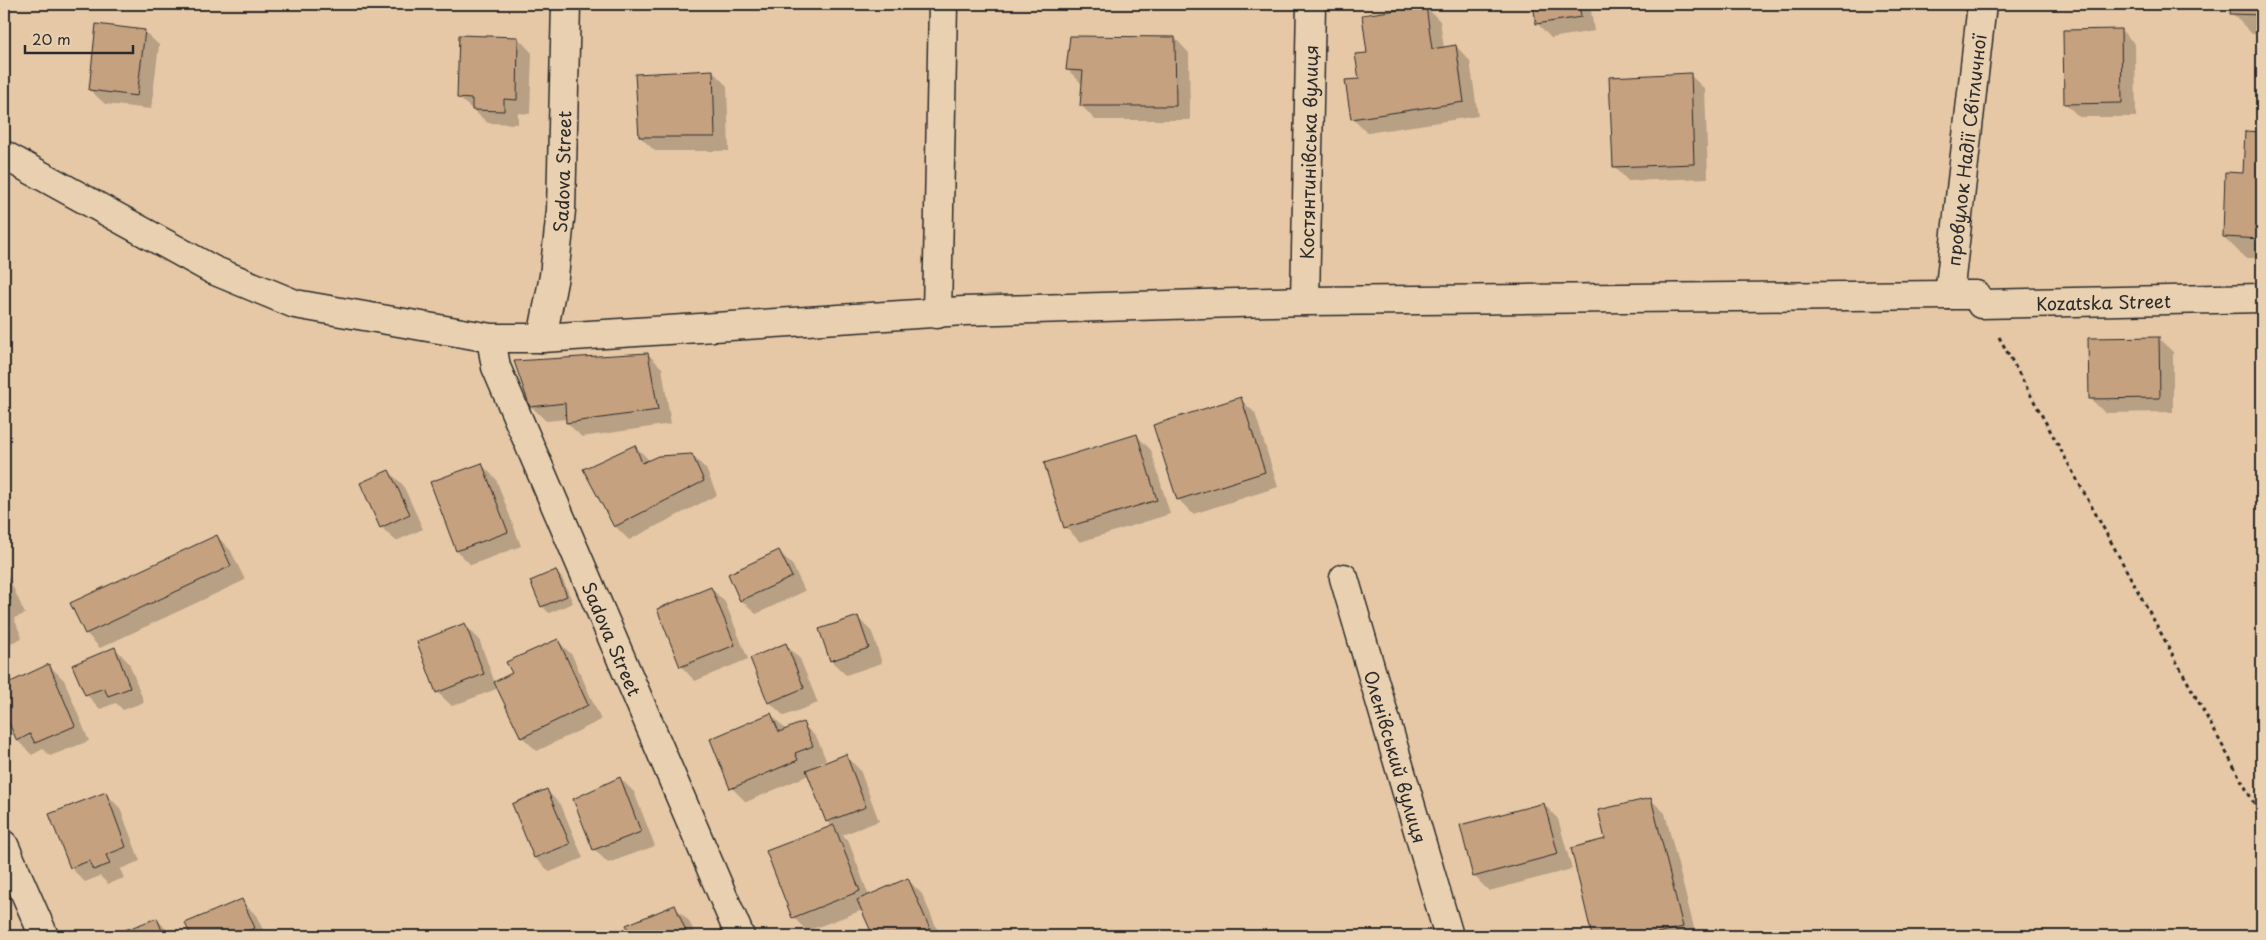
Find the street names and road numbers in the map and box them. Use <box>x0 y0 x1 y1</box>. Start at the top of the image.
street label: провулок Надії Світличної <box>1939 32 1992 267</box>
street label: Костянтинівська вулиця <box>1292 45 1324 260</box>
street label: Sadova Street <box>545 110 577 234</box>
street label: Kozatska Street <box>2036 286 2171 316</box>
street label: Sadova Street <box>576 577 649 700</box>
street label: Оленівський вулиця <box>1358 667 1434 846</box>

